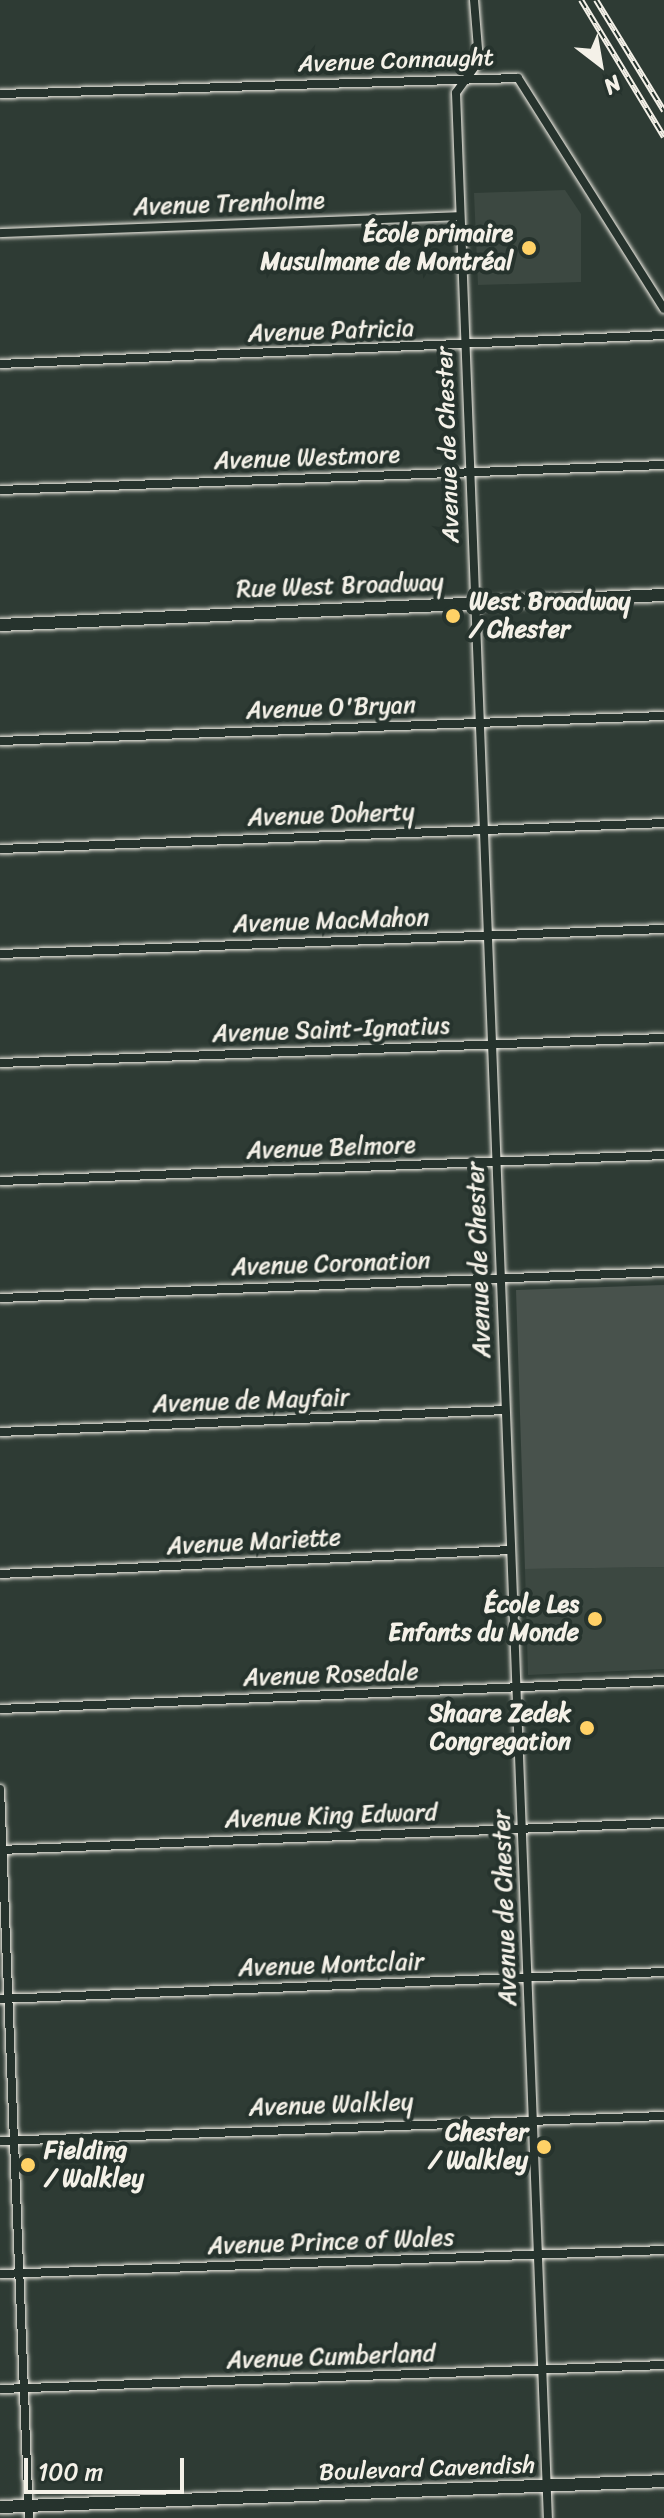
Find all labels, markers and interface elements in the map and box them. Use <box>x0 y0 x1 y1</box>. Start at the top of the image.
north arrow <box>560 24 640 104</box>
street label: Avenue Connaught <box>298 43 494 79</box>
text: N <box>596 64 629 106</box>
street label: Avenue Trenholme <box>133 186 325 222</box>
place label: École primaire Musulmane de Montréal <box>260 220 513 276</box>
marker: École primaire Musulmane de Montréal <box>520 239 538 257</box>
street label: Avenue Patricia <box>247 314 415 348</box>
street label: Avenue de Chester <box>430 346 466 544</box>
street label: Avenue Westmore <box>213 440 401 476</box>
street label: Rue West Broadway <box>236 568 444 604</box>
place label: West Broadway / Chester <box>469 588 631 644</box>
marker: West Broadway / Chester <box>444 607 462 625</box>
street label: Avenue O'Bryan <box>246 691 416 725</box>
street label: Avenue Doherty <box>247 798 415 832</box>
street label: Avenue MacMahon <box>232 903 430 939</box>
street label: Avenue Saint-Ignatius <box>212 1011 450 1049</box>
street label: Avenue Belmore <box>246 1131 416 1165</box>
street label: Avenue de Chester <box>461 1161 497 1359</box>
street label: Avenue Coronation <box>231 1246 431 1282</box>
street label: Avenue de Mayfair <box>152 1383 350 1419</box>
street label: Avenue Mariette <box>166 1523 342 1561</box>
place label: École Les Enfants du Monde <box>388 1591 579 1647</box>
marker: École Les Enfants du Monde <box>586 1610 604 1628</box>
street label: Avenue Rosedale <box>242 1658 420 1692</box>
place label: Shaare Zedek Congregation <box>428 1700 571 1756</box>
marker: Shaare Zedek Congregation <box>578 1719 596 1737</box>
street label: Avenue King Edward <box>224 1798 438 1834</box>
street label: Avenue de Chester <box>487 1809 523 2007</box>
street label: Avenue Montclair <box>238 1947 424 1983</box>
street label: Avenue Walkley <box>248 2088 414 2122</box>
place label: Chester / Walkley <box>428 2119 528 2175</box>
place label: Fielding / Walkley <box>44 2137 144 2193</box>
marker: Chester / Walkley <box>535 2138 553 2156</box>
marker: Fielding / Walkley <box>19 2156 37 2174</box>
street label: Avenue Prince of Wales <box>207 2223 455 2261</box>
street label: Avenue Cumberland <box>226 2339 436 2375</box>
scale bar <box>28 2442 188 2492</box>
text: 100 m <box>38 2451 103 2493</box>
street label: Boulevard Cavendish <box>318 2451 536 2487</box>

